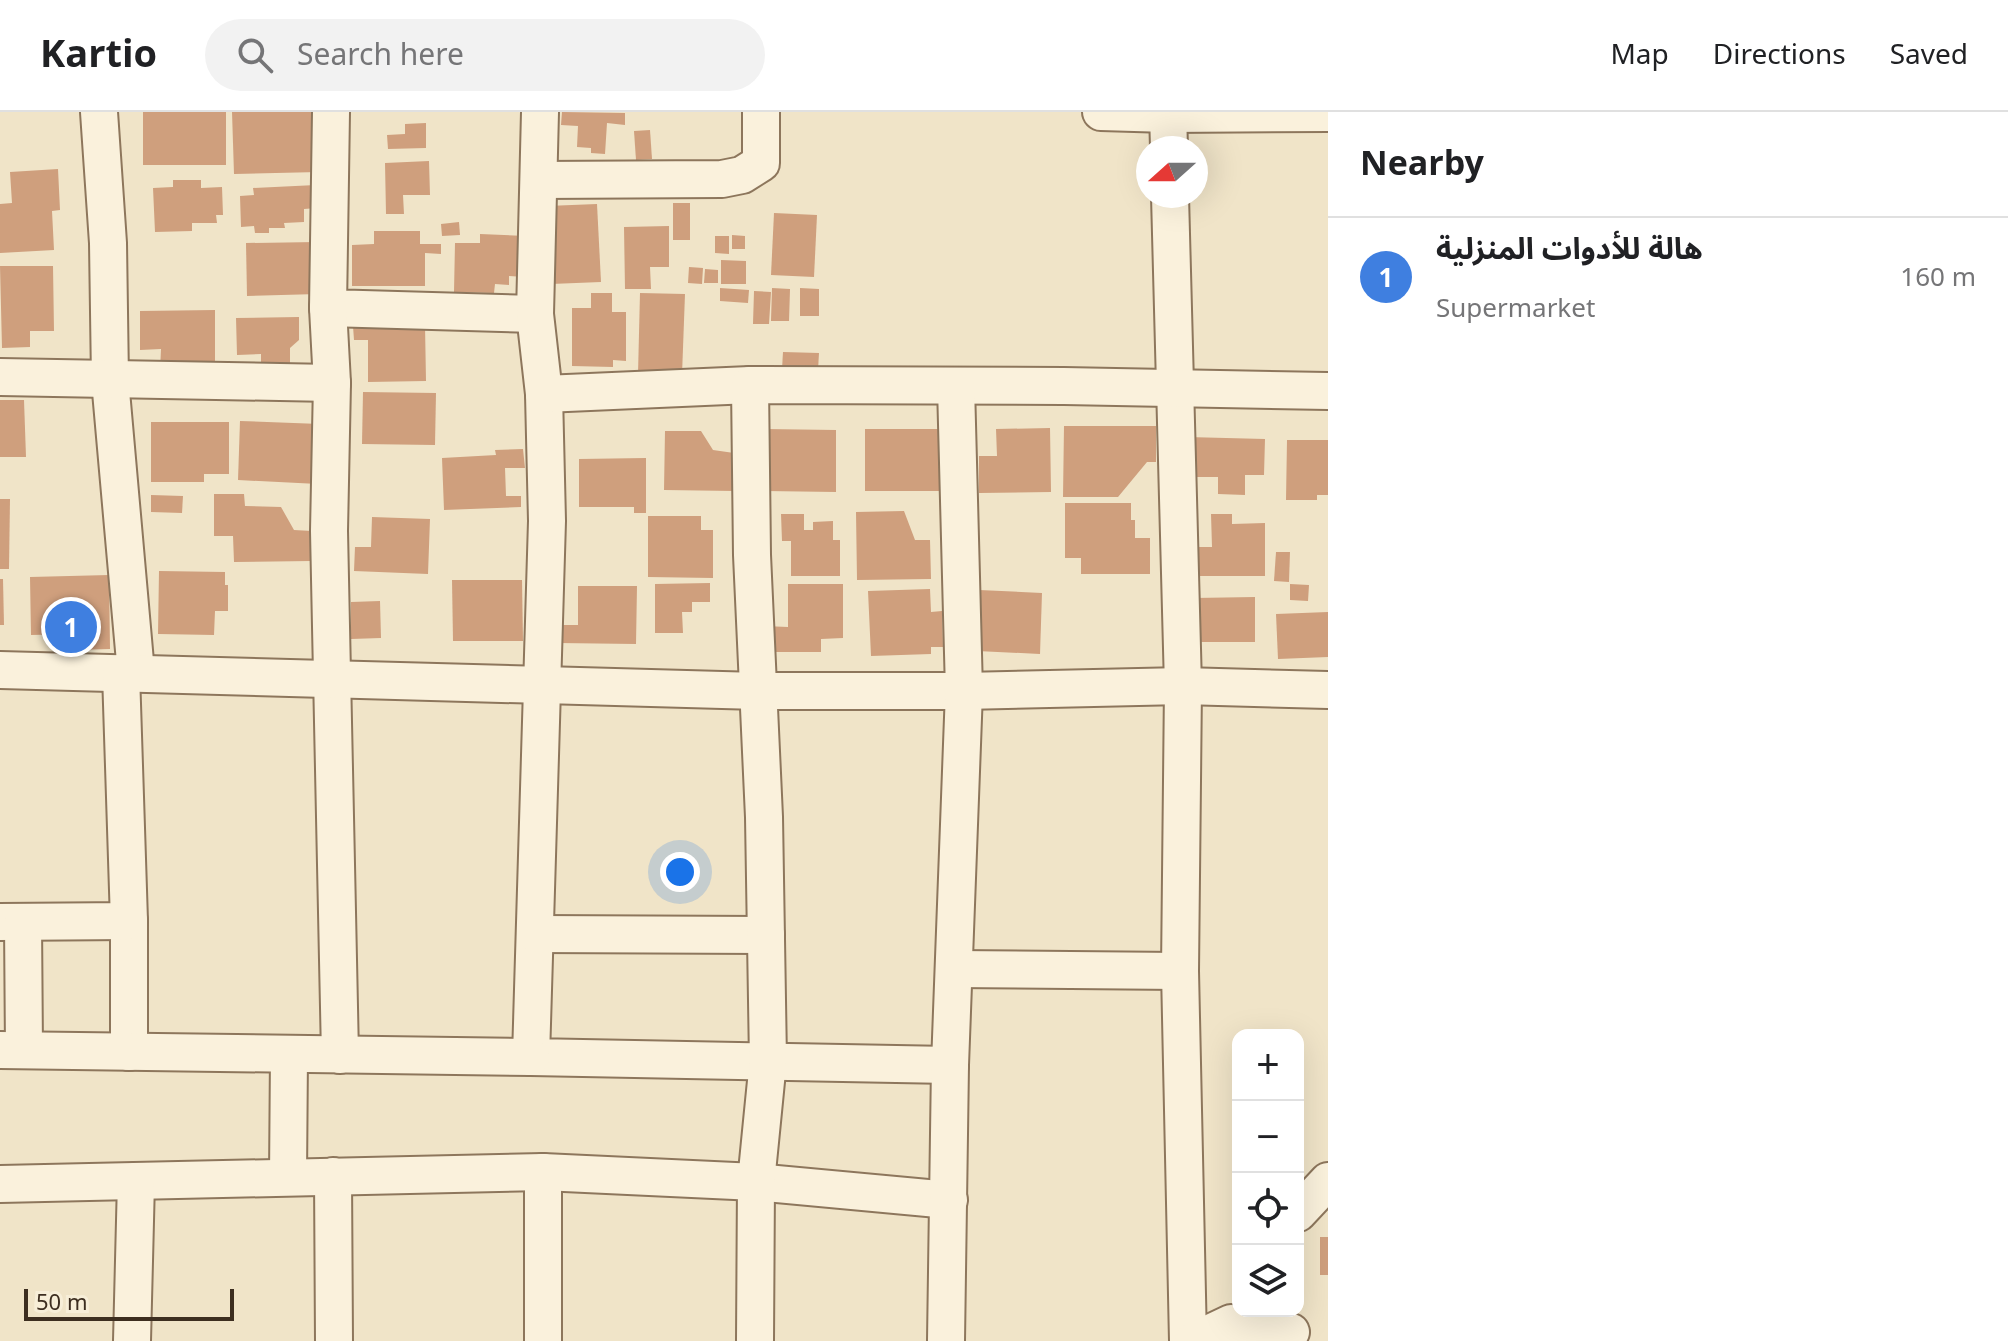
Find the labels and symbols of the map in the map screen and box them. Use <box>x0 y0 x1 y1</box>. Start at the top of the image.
north arrow <box>1136 136 1208 208</box>
pin: 1 <box>45 597 97 657</box>
your location <box>660 852 700 892</box>
scale bar <box>24 1285 234 1321</box>

